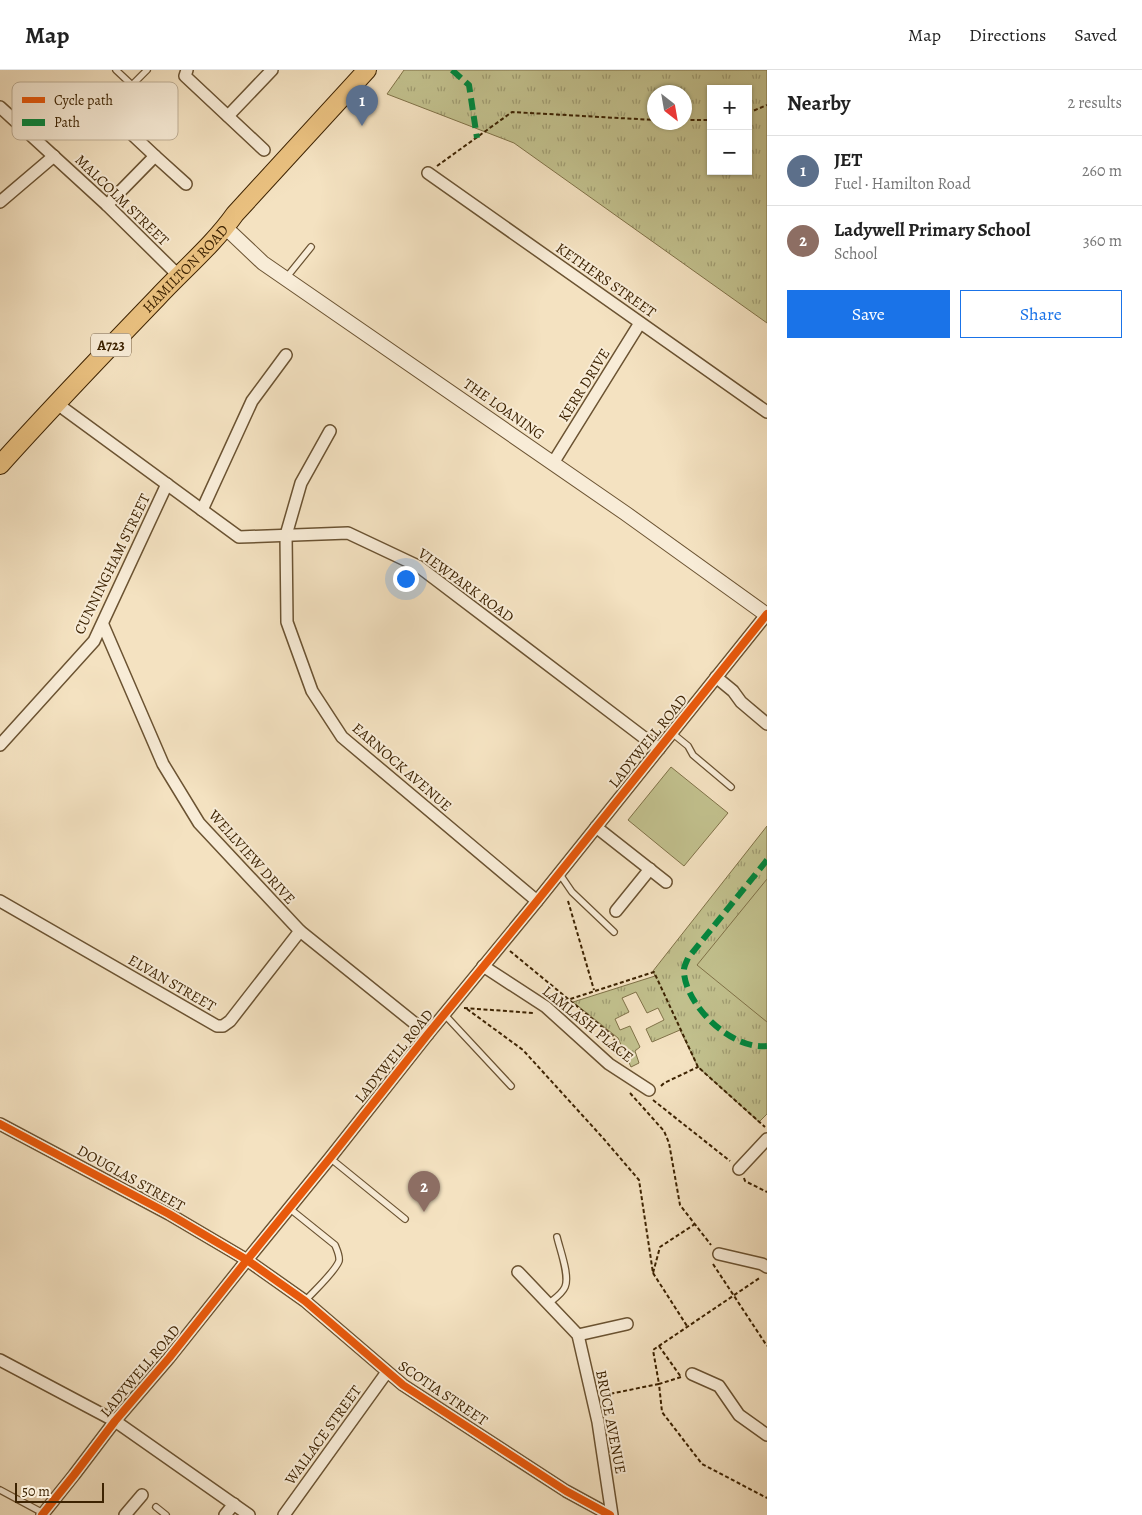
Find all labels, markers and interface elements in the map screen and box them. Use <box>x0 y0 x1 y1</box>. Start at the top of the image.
text: Map <box>25 19 69 51</box>
text: Map <box>908 23 941 47</box>
text: Directions <box>969 23 1046 47</box>
text: Saved <box>1074 23 1117 47</box>
legend <box>12 82 178 140</box>
pin: 1 <box>346 85 378 126</box>
north arrow <box>647 85 692 130</box>
map controls <box>707 85 752 175</box>
button: + <box>707 85 752 130</box>
text: Nearby <box>787 89 850 117</box>
text: Cycle path <box>54 91 114 110</box>
text: 2 results <box>1067 92 1122 114</box>
text: Path <box>54 113 81 132</box>
button: − <box>707 130 752 175</box>
text: JET <box>834 147 862 173</box>
street label: MALCOLM STREET <box>71 150 174 251</box>
text: 1 <box>800 160 806 182</box>
text: 260 m <box>1082 160 1122 182</box>
text: Fuel · Hamilton Road <box>834 173 971 195</box>
text: Ladywell Primary School <box>834 217 1031 243</box>
street label: HAMILTON ROAD <box>138 220 233 317</box>
text: 2 <box>799 230 807 252</box>
text: 360 m <box>1083 230 1122 252</box>
street label: KETHERS STREET <box>552 238 661 322</box>
text: School <box>834 243 877 265</box>
button: Save <box>787 290 950 338</box>
button: Share <box>960 290 1122 338</box>
road number: A723 <box>91 334 131 356</box>
street label: KERR DRIVE <box>554 345 614 425</box>
street label: THE LOANING <box>459 374 549 444</box>
street label: CUNNINGHAM STREET <box>69 490 155 638</box>
street label: VIEWPARK ROAD <box>413 543 518 627</box>
your location <box>393 566 419 592</box>
street label: LADYWELL ROAD <box>604 690 692 792</box>
street label: EARNOCK AVENUE <box>348 718 456 816</box>
street label: WELLVIEW DRIVE <box>204 805 300 909</box>
street label: ELVAN STREET <box>125 950 220 1017</box>
street label: LAMLASH PLACE <box>538 981 638 1067</box>
street label: LADYWELL ROAD <box>350 1005 438 1107</box>
street label: DOUGLAS STREET <box>74 1140 189 1216</box>
pin: 2 <box>408 1171 440 1212</box>
street label: LADYWELL ROAD <box>95 1321 185 1421</box>
street label: SCOTIA STREET <box>394 1356 492 1431</box>
street label: BRUCE AVENUE <box>591 1368 631 1476</box>
street label: WALLACE STREET <box>280 1381 366 1490</box>
scale bar <box>15 1480 104 1503</box>
text: 50 m <box>22 1482 50 1501</box>

